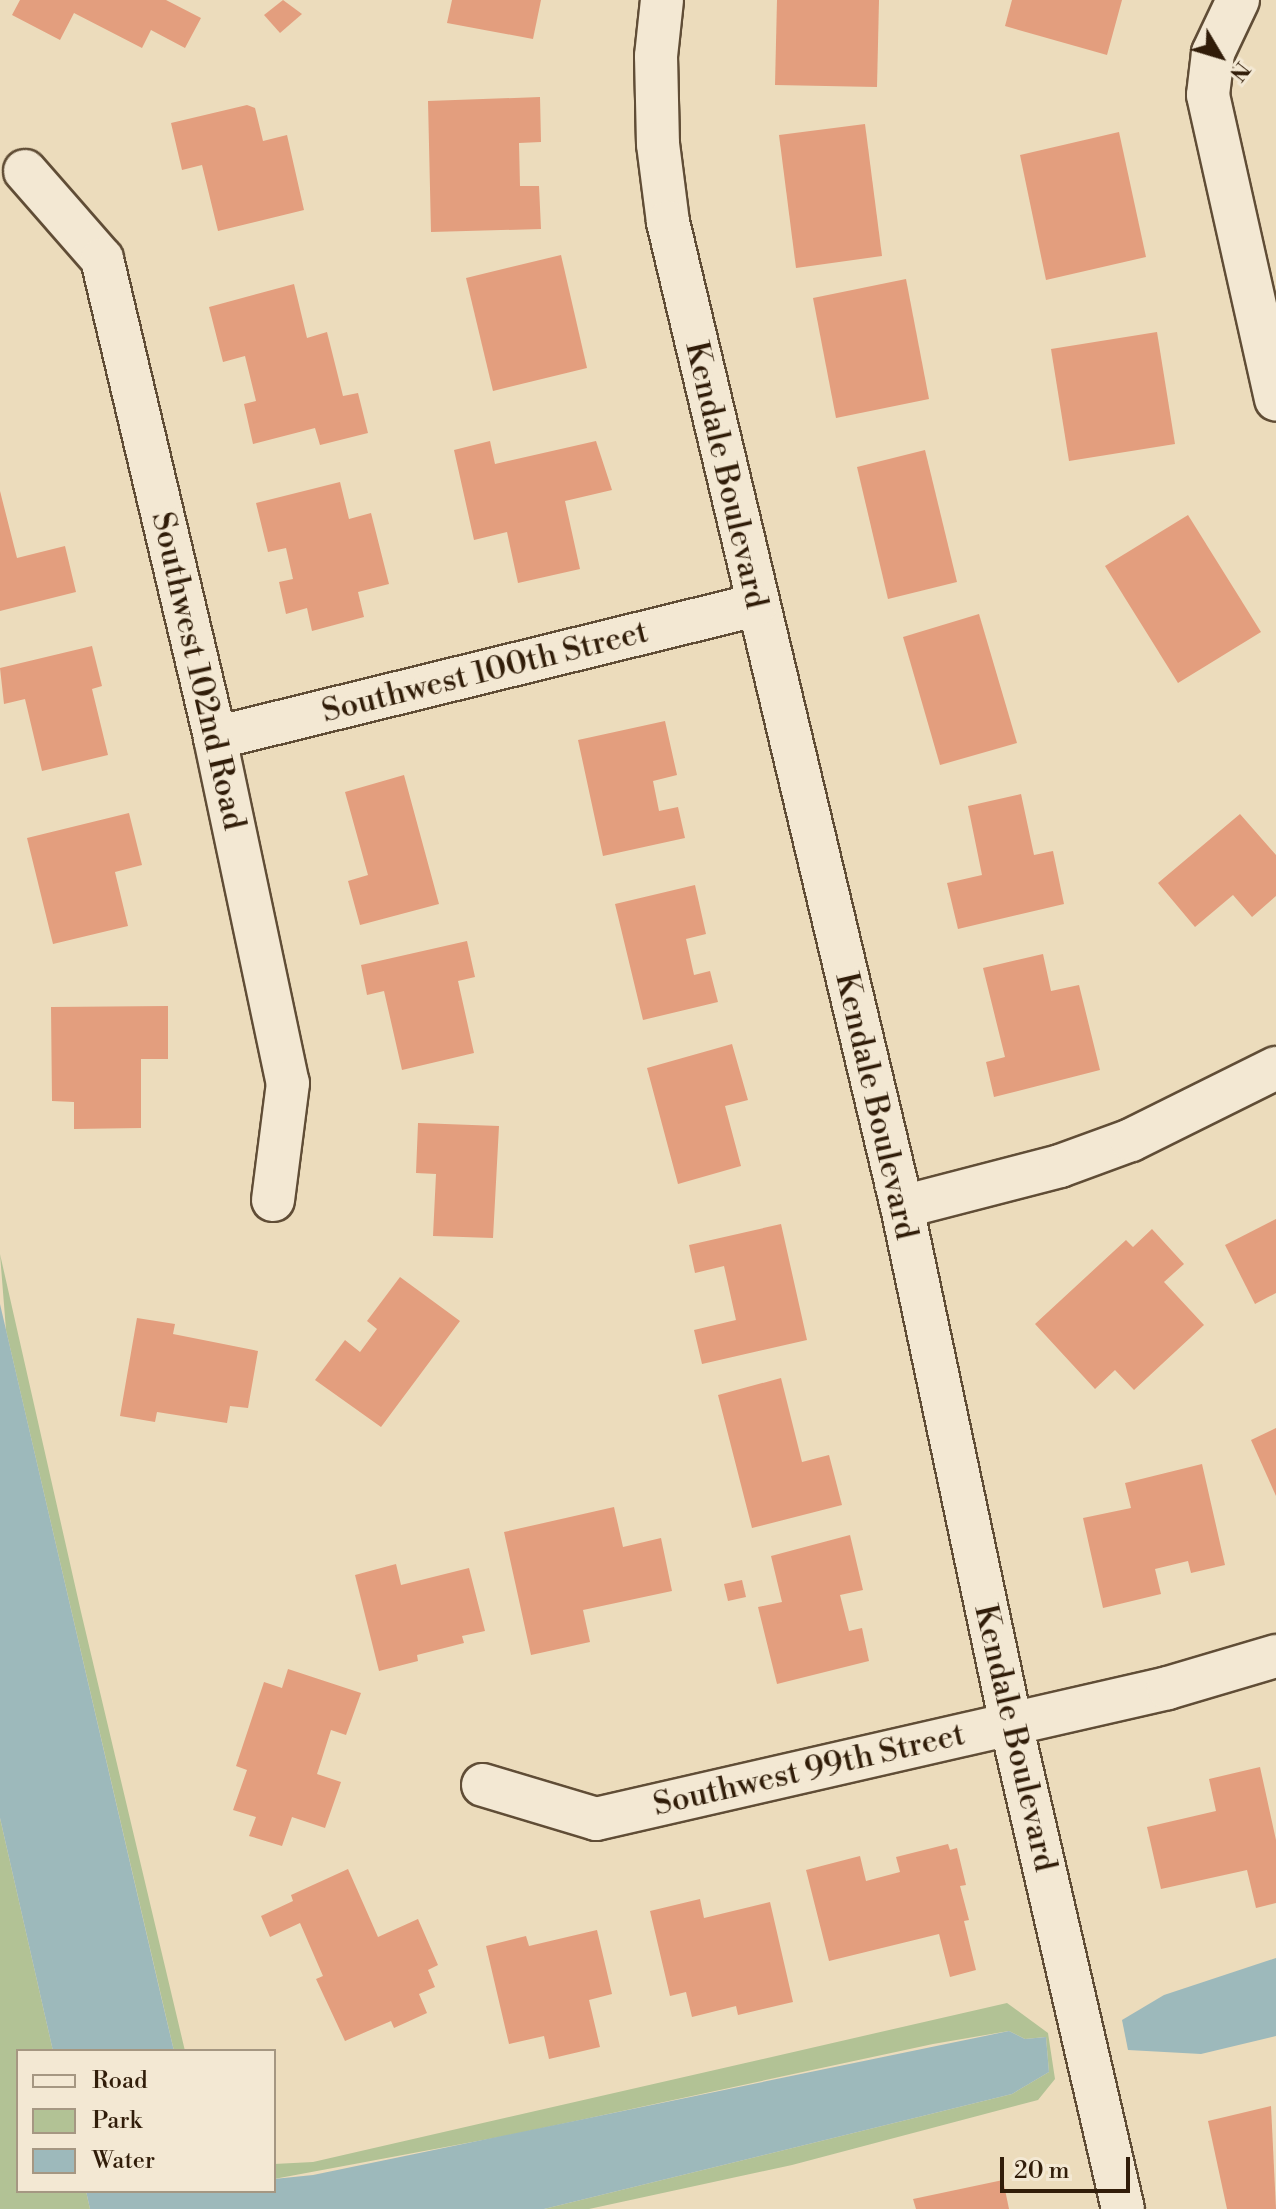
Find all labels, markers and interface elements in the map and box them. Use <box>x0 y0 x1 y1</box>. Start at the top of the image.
north arrow <box>1180 16 1260 96</box>
text: N <box>1223 56 1255 86</box>
street label: Kendale Boulevard <box>677 338 775 612</box>
street label: Southwest 102nd Road <box>143 508 253 834</box>
street label: Southwest 100th Street <box>318 613 652 731</box>
street label: Kendale Boulevard <box>827 969 925 1243</box>
street label: Kendale Boulevard <box>966 1601 1064 1875</box>
street label: Southwest 99th Street <box>650 1715 968 1825</box>
legend <box>16 2049 276 2193</box>
text: Road <box>92 2066 148 2096</box>
text: Park <box>92 2106 142 2136</box>
scale bar <box>1004 2141 1134 2191</box>
text: Water <box>92 2146 155 2176</box>
text: 20 m <box>1014 2156 1070 2186</box>

